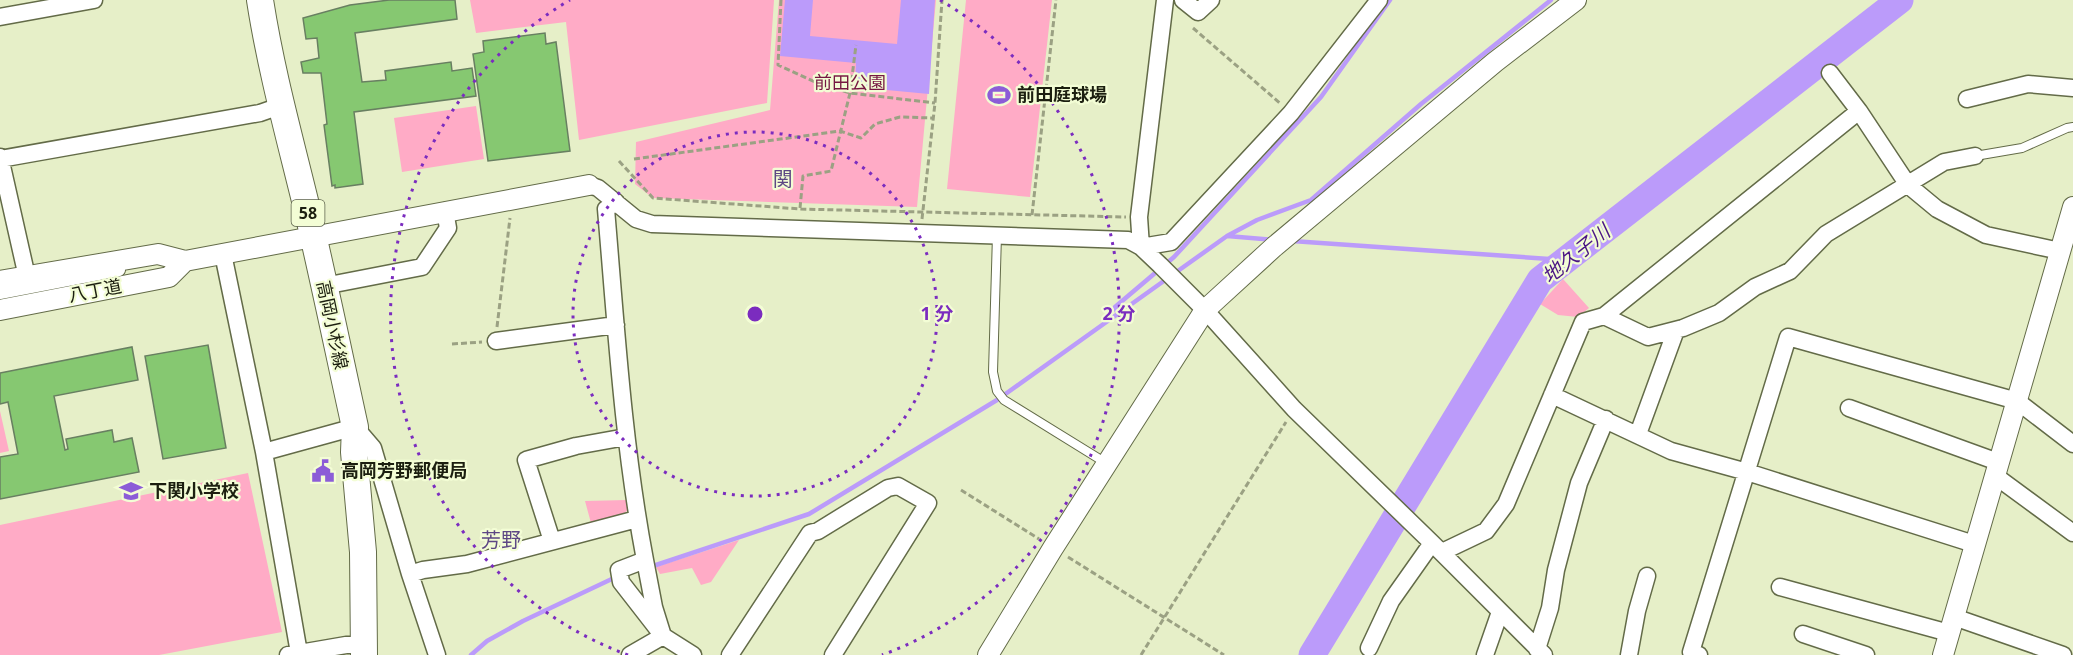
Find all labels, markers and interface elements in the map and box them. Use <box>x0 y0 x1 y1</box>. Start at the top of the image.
park label: 前田公園 <box>814 70 886 94</box>
sports icon: 前田庭球場 <box>986 82 1012 108</box>
place label: 前田庭球場 <box>1017 82 1107 106</box>
district label: 関 <box>773 165 793 192</box>
road number: 58 <box>292 200 324 226</box>
water label: 地久子川 <box>1536 217 1617 289</box>
street label: 八丁道 <box>66 273 124 307</box>
street label: 高岡小杉線 <box>312 278 354 371</box>
text: 1 分 <box>921 301 953 325</box>
text: 2 分 <box>1103 301 1135 325</box>
centre of rings <box>745 304 765 324</box>
public building icon: 高岡芳野郵便局 <box>310 458 336 484</box>
place label: 高岡芳野郵便局 <box>341 458 467 482</box>
school or university icon: 下関小学校 <box>118 478 144 504</box>
place label: 下関小学校 <box>149 478 239 502</box>
district label: 芳野 <box>481 526 521 553</box>

